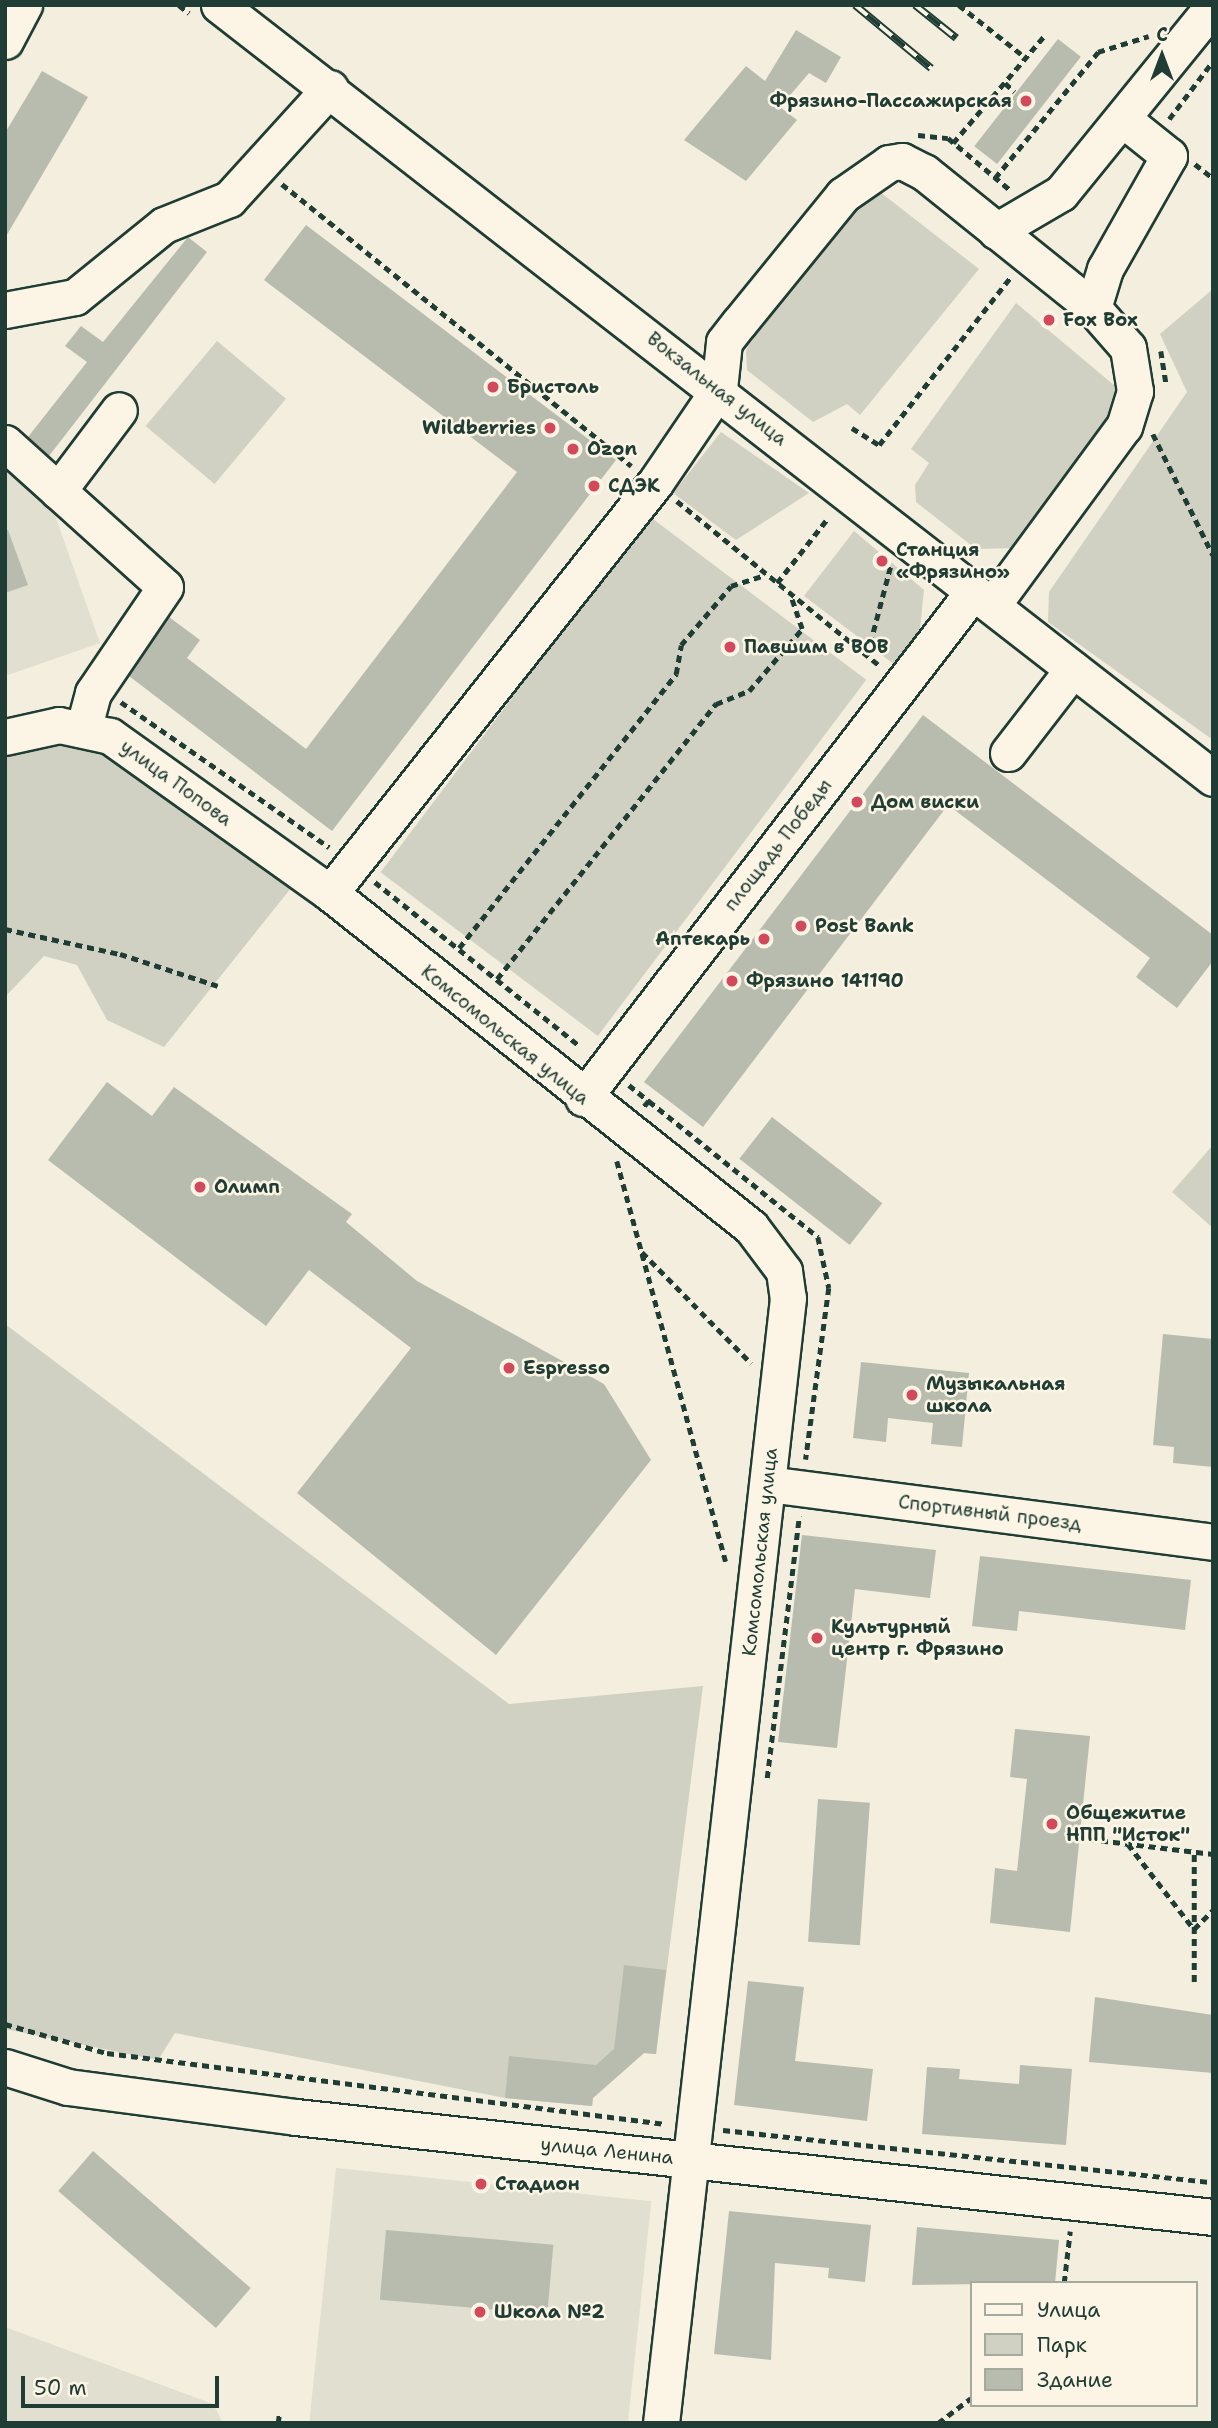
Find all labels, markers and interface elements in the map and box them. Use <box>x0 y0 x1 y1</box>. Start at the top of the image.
north arrow <box>1127 21 1197 91</box>
text: С <box>1156 22 1168 47</box>
place label: Фрязино-Пассажирская <box>770 90 1012 112</box>
marker: Фрязино-Пассажирская <box>1018 93 1034 109</box>
place label: Fox Box <box>1063 309 1138 331</box>
marker: Fox Box <box>1041 312 1057 328</box>
street label: Вокзальная улица <box>642 327 792 451</box>
place label: Бристоль <box>507 376 599 398</box>
marker: Бристоль <box>485 379 501 395</box>
place label: Wildberries <box>422 417 536 439</box>
marker: Wildberries <box>542 420 558 436</box>
place label: Ozon <box>587 438 637 460</box>
marker: Ozon <box>565 441 581 457</box>
place label: СДЭК <box>608 475 660 497</box>
marker: СДЭК <box>586 478 602 494</box>
place label: Станция «Фрязино» <box>896 539 1010 583</box>
marker: Станция «Фрязино» <box>874 553 890 569</box>
place label: Павшим в ВОВ <box>744 636 889 658</box>
marker: Павшим в ВОВ <box>722 639 738 655</box>
street label: улица Попова <box>116 735 236 831</box>
street label: площадь Победы <box>719 774 837 916</box>
place label: Дом виски <box>871 791 979 813</box>
marker: Дом виски <box>849 794 865 810</box>
place label: Post Bank <box>815 915 914 937</box>
marker: Post Bank <box>793 918 809 934</box>
place label: Аптекарь <box>655 928 750 950</box>
marker: Аптекарь <box>756 931 772 947</box>
street label: Комсомольская улица <box>416 960 594 1110</box>
place label: Фрязино 141190 <box>746 970 904 992</box>
marker: Фрязино 141190 <box>724 973 740 989</box>
place label: Олимп <box>214 1176 280 1198</box>
marker: Олимп <box>192 1179 208 1195</box>
place label: Espresso <box>523 1357 610 1379</box>
marker: Espresso <box>501 1360 517 1376</box>
place label: Музыкальная школа <box>926 1373 1065 1417</box>
marker: Музыкальная школа <box>904 1387 920 1403</box>
street label: Комсомольская улица <box>738 1447 782 1657</box>
street label: Спортивный проезд <box>897 1490 1083 1536</box>
place label: Культурный центр г. Фрязино <box>831 1616 1004 1660</box>
marker: Культурный центр г. Фрязино <box>809 1630 825 1646</box>
place label: Общежитие НПП "Исток" <box>1066 1802 1190 1846</box>
marker: Общежитие НПП "Исток" <box>1044 1816 1060 1832</box>
street label: улица Ленина <box>539 2133 675 2169</box>
place label: Стадион <box>495 2173 580 2195</box>
marker: Стадион <box>473 2176 489 2192</box>
legend <box>970 2281 1197 2407</box>
text: Улица <box>1037 2296 1100 2324</box>
place label: Школа №2 <box>494 2301 605 2323</box>
marker: Школа №2 <box>472 2304 488 2320</box>
text: Парк <box>1037 2331 1087 2359</box>
scale bar <box>24 2362 222 2406</box>
text: Здание <box>1037 2366 1113 2394</box>
text: 50 m <box>34 2374 87 2402</box>

